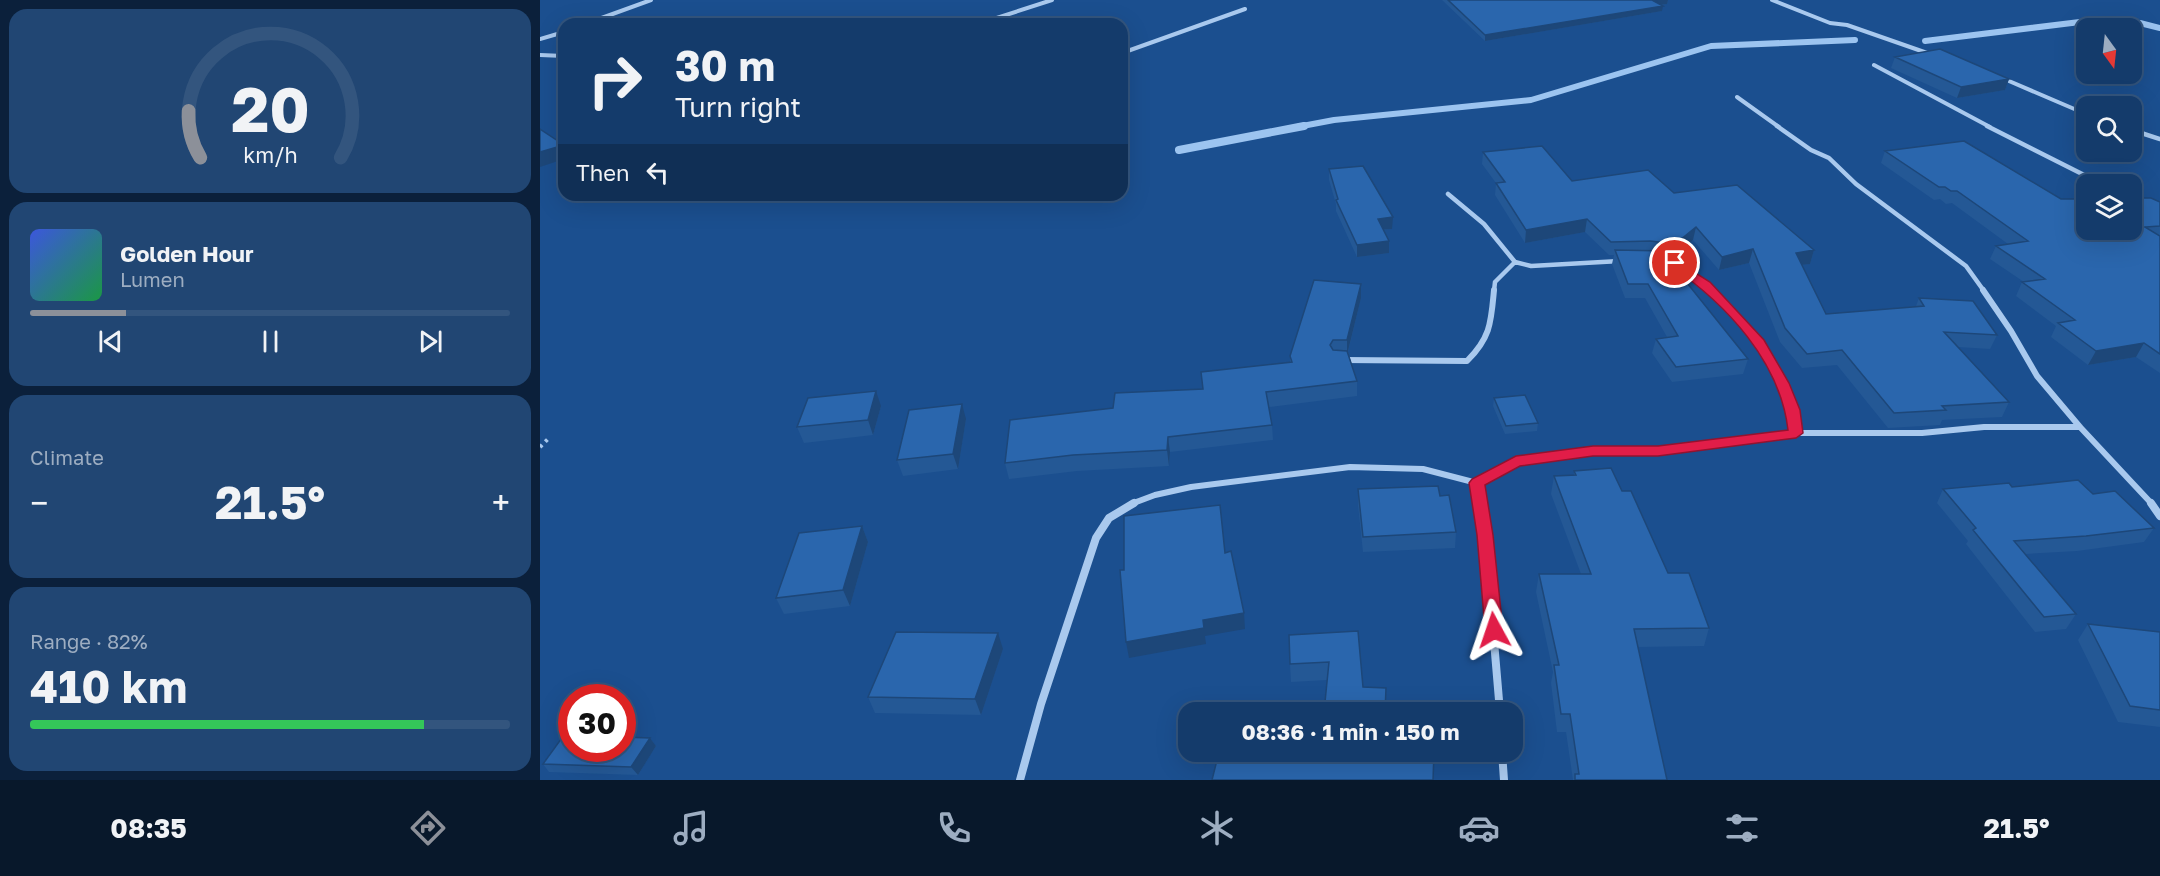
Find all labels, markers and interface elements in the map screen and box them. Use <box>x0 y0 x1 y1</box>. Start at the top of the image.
north arrow <box>2076 18 2142 84</box>
map controls <box>2076 18 2142 240</box>
text: 30 m <box>675 40 775 90</box>
icon: right <box>576 42 654 120</box>
text: 20 <box>231 71 309 146</box>
text: Turn right <box>675 91 801 123</box>
button: search <box>2076 96 2142 162</box>
text: km/h <box>243 142 297 168</box>
icon: left <box>641 156 674 189</box>
text: Then <box>576 159 629 186</box>
button: layers <box>2076 174 2142 240</box>
pin <box>1649 237 1700 288</box>
text: Golden Hour <box>120 240 254 267</box>
icon: arrive <box>1658 246 1691 279</box>
text: Lumen <box>120 267 185 291</box>
icon: previous <box>94 325 127 358</box>
icon: pause <box>254 325 287 358</box>
icon: next <box>414 325 447 358</box>
text: Climate <box>30 445 104 469</box>
text: 21.5° <box>215 475 325 529</box>
text: − <box>30 483 48 522</box>
text: + <box>492 483 510 522</box>
position arrow <box>1462 598 1526 662</box>
text: Range · 82% <box>30 629 148 653</box>
text: 410 km <box>30 659 187 713</box>
speed limit sign: 30 <box>558 684 636 762</box>
text: 08:36 · 1 min · 150 m <box>1241 718 1460 745</box>
icon: directions <box>407 807 449 849</box>
icon: music <box>670 807 712 849</box>
icon: phone <box>933 807 975 849</box>
icon: climate <box>1196 807 1238 849</box>
icon: car <box>1458 807 1500 849</box>
icon: filters <box>1721 807 1763 849</box>
text: 08:35 <box>110 812 187 844</box>
text: 21.5° <box>1984 812 2050 844</box>

